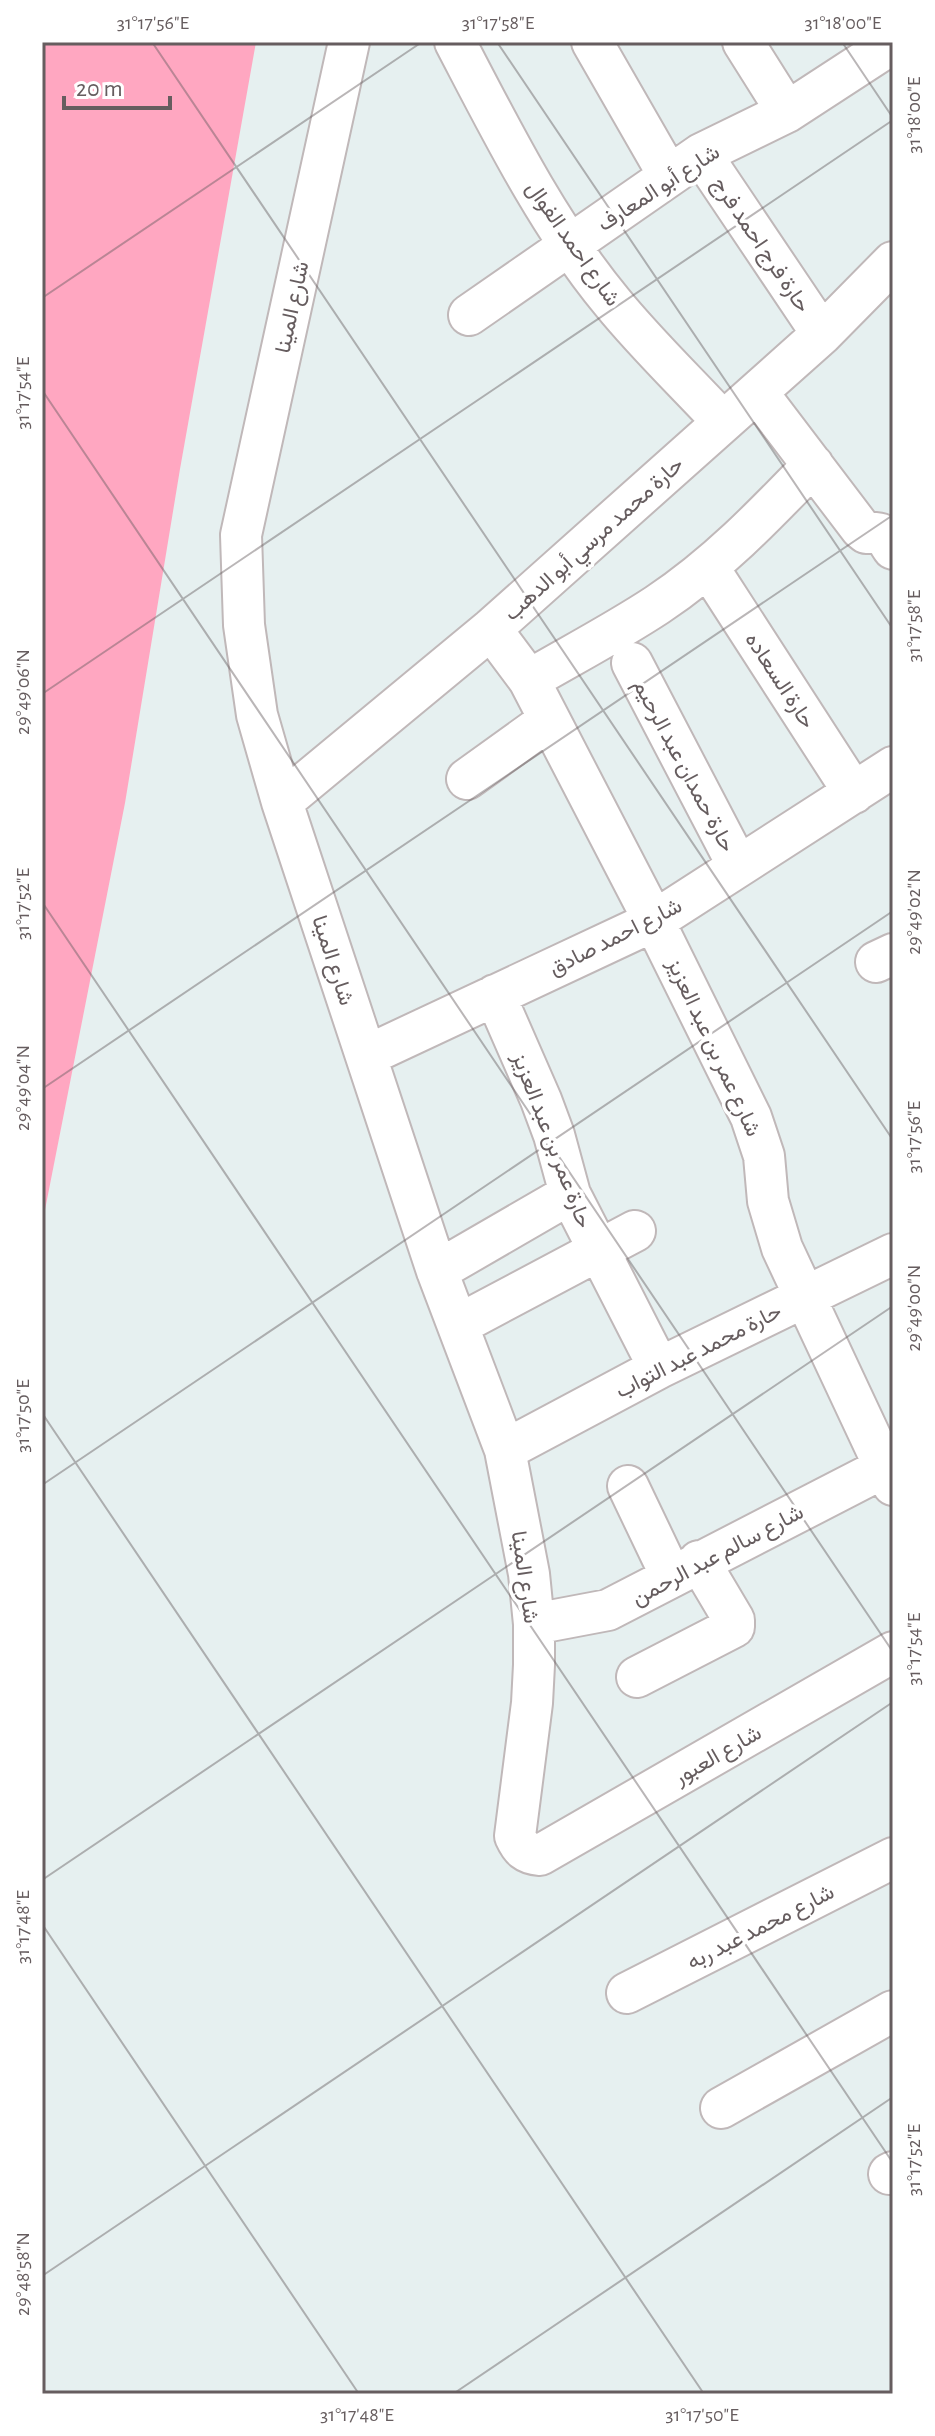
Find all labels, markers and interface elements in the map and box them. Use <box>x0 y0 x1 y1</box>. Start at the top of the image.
text: 31°17'56"E <box>117 13 190 33</box>
text: 31°17'58"E <box>462 13 535 33</box>
text: 31°18'00"E <box>804 13 882 33</box>
scale bar <box>64 60 170 110</box>
text: 31°18'00"E <box>904 76 924 154</box>
text: 20 m <box>76 77 123 101</box>
street label: شارع أبو المعارف <box>593 140 725 238</box>
street label: حارة فرج احمد فرج <box>705 173 815 318</box>
street label: شارع احمد الفوال <box>520 177 624 312</box>
street label: شارع المينا <box>272 259 315 356</box>
text: 31°17'54"E <box>13 356 33 429</box>
street label: حارة محمد مرسي أبو الدهب <box>499 452 692 630</box>
text: 31°17'58"E <box>904 589 924 662</box>
street label: حارة السعاده <box>739 629 819 733</box>
text: 29°49'06"N <box>13 649 33 735</box>
street label: حارة حمدان عبد الرحيم <box>627 675 739 857</box>
text: 31°17'52"E <box>13 868 33 940</box>
text: 29°49'02"N <box>904 869 924 955</box>
street label: شارع احمد صادق <box>546 894 687 982</box>
street label: شارع المينا <box>305 913 358 1009</box>
street label: شارع عمر بن عبد العزيز <box>660 954 765 1141</box>
text: 29°49'04"N <box>13 1045 33 1131</box>
street label: حارة عمر بن عبد العزيز <box>506 1049 596 1232</box>
text: 31°17'56"E <box>904 1100 924 1173</box>
text: 29°49'00"N <box>904 1264 924 1352</box>
street label: حارة محمد عبد التواب <box>612 1300 786 1404</box>
text: 31°17'50"E <box>13 1379 33 1453</box>
street label: شارع سالم عبد الرحمن <box>628 1500 808 1612</box>
street label: شارع المينا <box>505 1530 542 1625</box>
text: 31°17'54"E <box>904 1612 924 1685</box>
street label: شارع العبور <box>669 1721 766 1792</box>
street label: شارع محمد عبد ربه <box>683 1880 839 1976</box>
text: 31°17'48"E <box>13 1890 33 1964</box>
text: 31°17'52"E <box>904 2124 924 2196</box>
text: 29°48'58"N <box>13 2232 33 2316</box>
text: 31°17'48"E <box>320 2405 394 2425</box>
text: 31°17'50"E <box>665 2405 739 2425</box>

